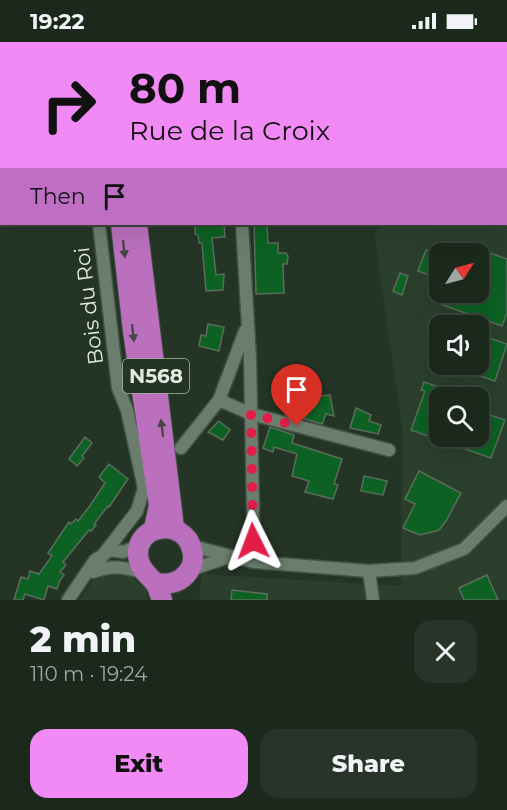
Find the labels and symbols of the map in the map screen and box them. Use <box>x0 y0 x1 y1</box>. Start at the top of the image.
one-way arrow <box>119 240 129 259</box>
north arrow <box>429 243 489 303</box>
street label: Bois du Roi <box>69 246 108 366</box>
one-way arrow <box>129 323 138 342</box>
road number: N568 <box>123 359 189 393</box>
pin <box>271 364 322 426</box>
one-way arrow <box>157 419 167 438</box>
position arrow <box>221 509 285 573</box>

